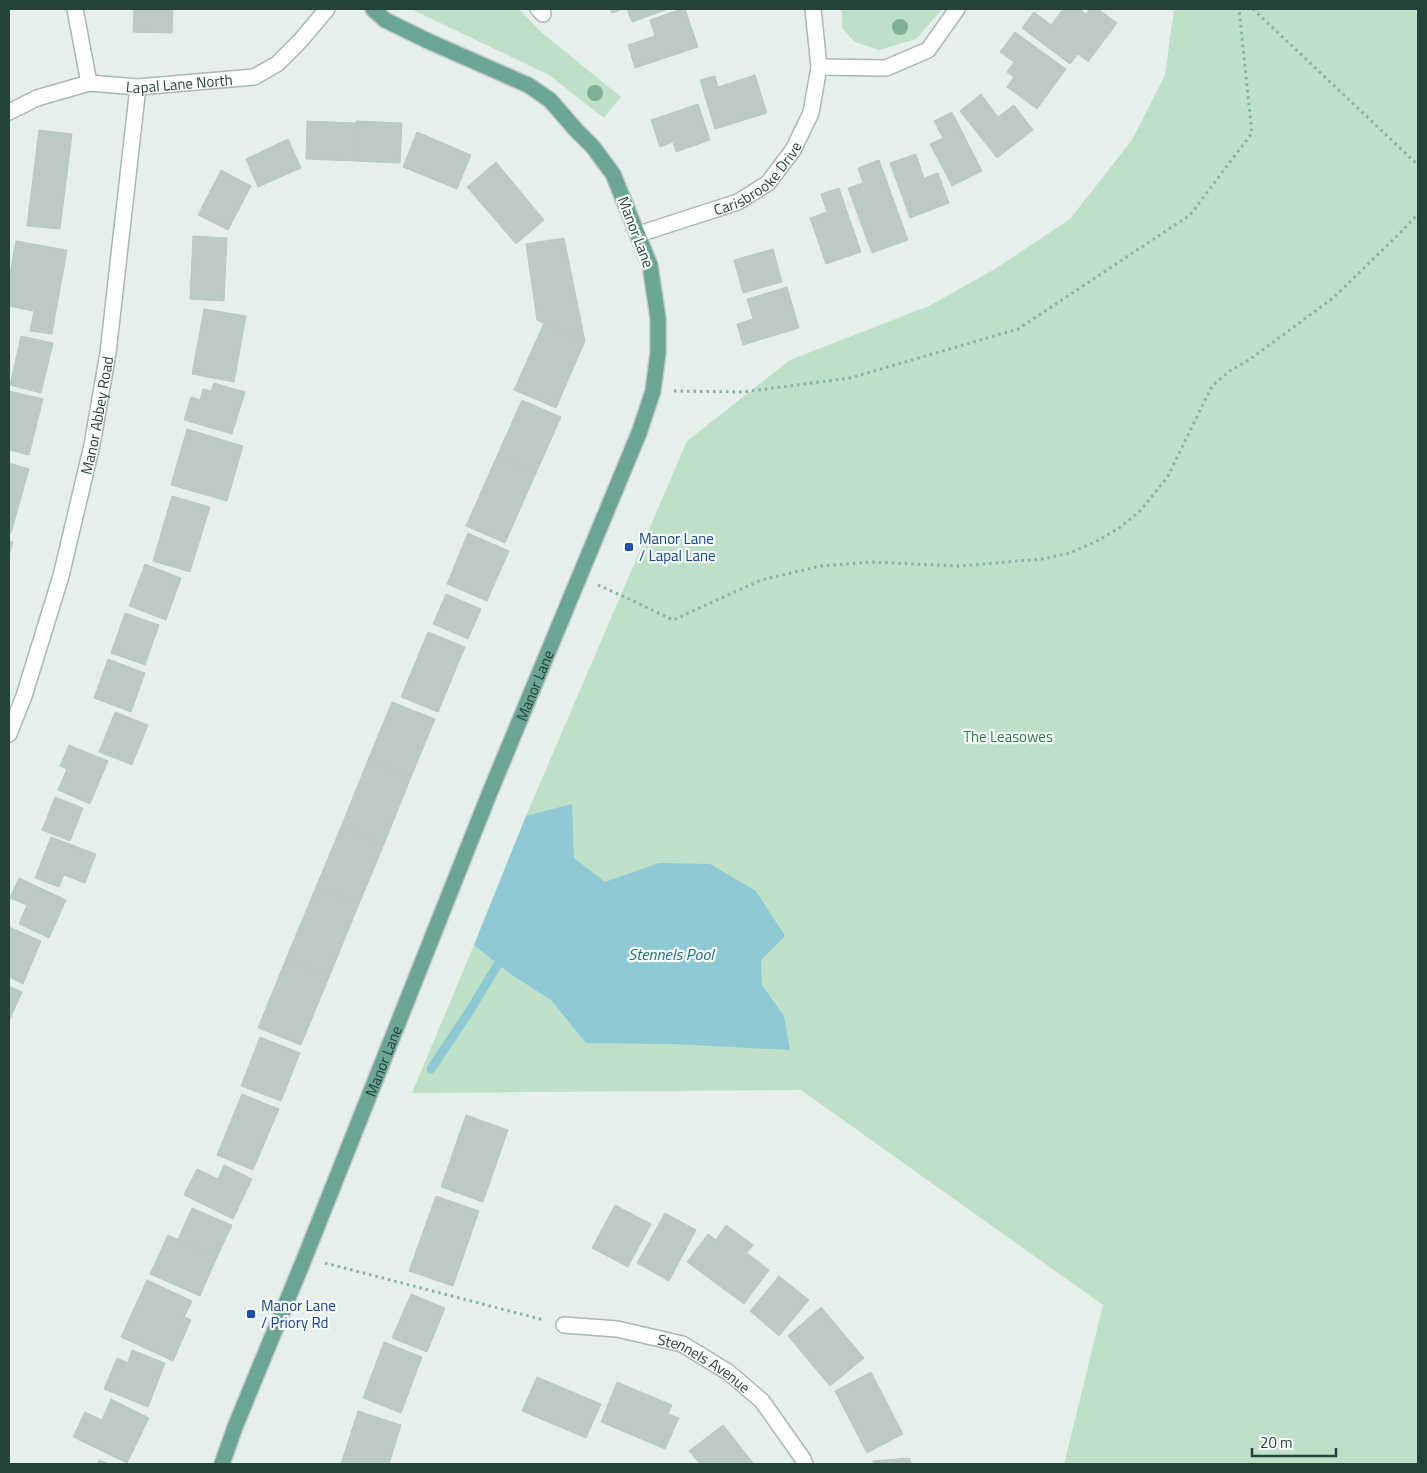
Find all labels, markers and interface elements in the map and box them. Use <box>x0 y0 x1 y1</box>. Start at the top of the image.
street label: Lapal Lane North <box>125 67 234 99</box>
street label: Carisbrooke Drive <box>710 137 807 221</box>
street label: Manor Lane <box>612 193 660 271</box>
street label: Manor Abbey Road <box>74 354 119 477</box>
place label: Manor Lane / Lapal Lane <box>639 527 716 567</box>
marker: Manor Lane / Lapal Lane <box>623 541 635 553</box>
street label: Manor Lane <box>509 646 559 724</box>
park label: The Leasowes <box>963 725 1053 748</box>
water label: Stennels Pool <box>628 942 715 966</box>
street label: Manor Lane <box>358 1022 408 1100</box>
place label: Manor Lane / Priory Rd <box>261 1294 336 1334</box>
marker: Manor Lane / Priory Rd <box>245 1308 257 1320</box>
street label: Stennels Avenue <box>656 1327 756 1398</box>
scale bar <box>1252 1426 1336 1458</box>
text: 20 m <box>1260 1431 1293 1454</box>

